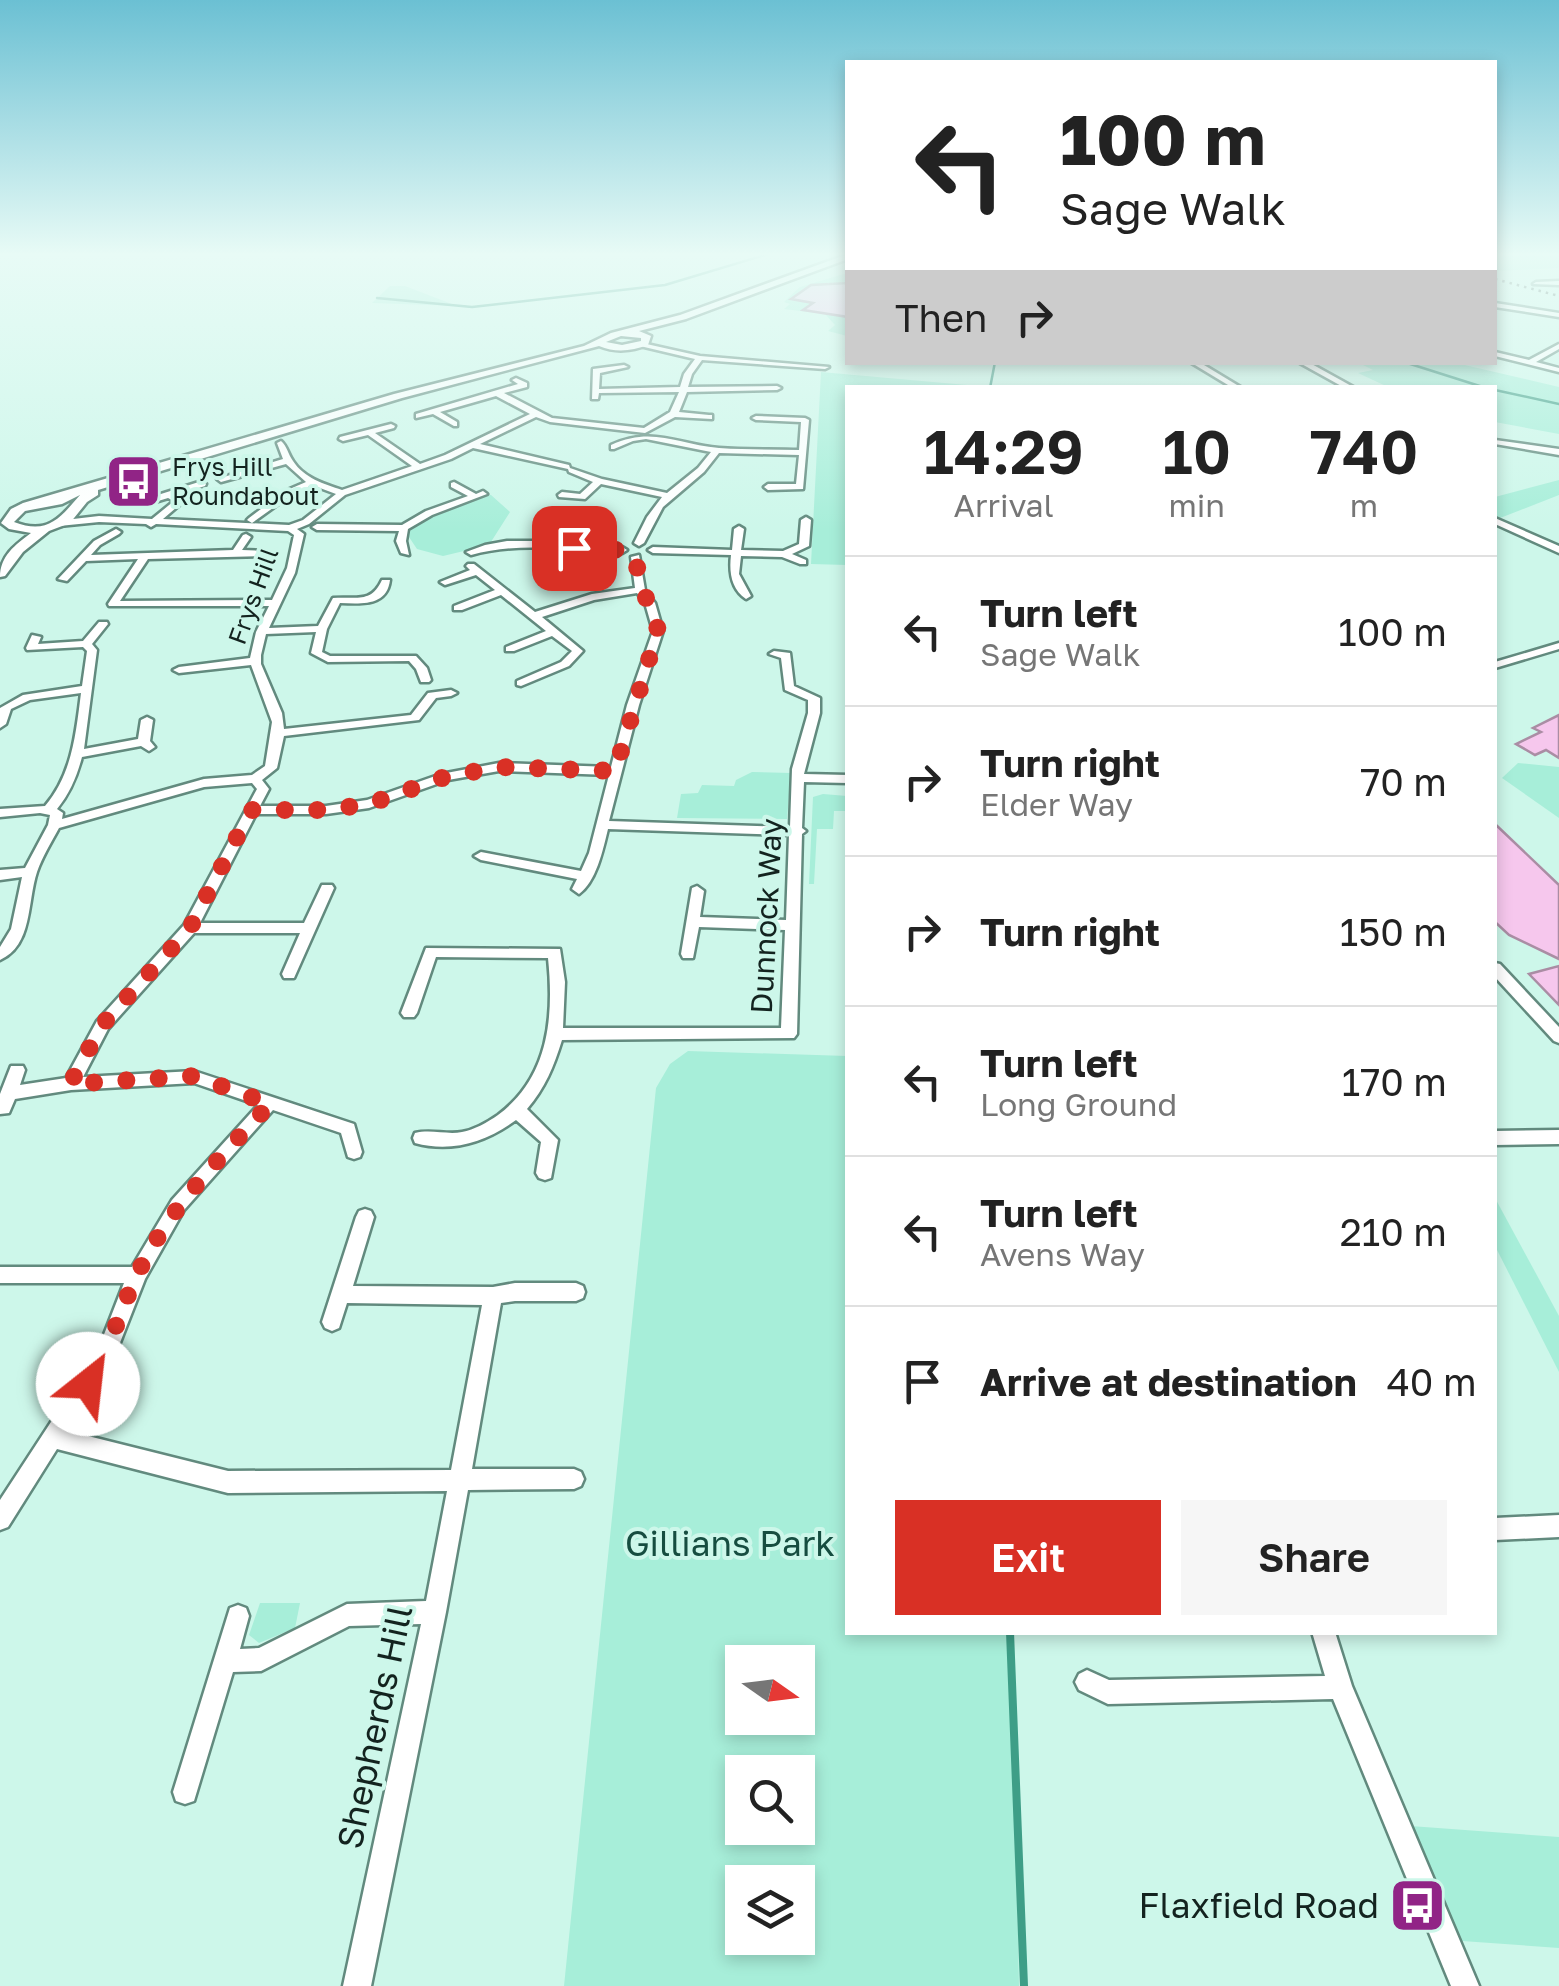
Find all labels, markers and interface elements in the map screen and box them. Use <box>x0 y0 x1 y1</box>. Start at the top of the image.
text: 100 m <box>1060 96 1266 180</box>
icon: left <box>895 100 1025 230</box>
text: Sage Walk <box>1060 181 1286 235</box>
icon: right <box>1007 290 1062 345</box>
text: Then <box>895 295 987 340</box>
text: 14:29 <box>924 415 1084 487</box>
text: 10 <box>1162 415 1231 487</box>
text: 740 <box>1310 415 1418 487</box>
bus stop icon: Frys Hill Roundabout <box>103 451 163 511</box>
place label: Frys Hill Roundabout <box>172 451 319 511</box>
text: Arrival <box>954 486 1054 524</box>
text: min <box>1168 486 1225 524</box>
text: m <box>1350 486 1378 524</box>
pin <box>532 506 617 591</box>
icon: arrive <box>547 521 602 576</box>
street label: Frys Hill <box>221 543 284 648</box>
text: Turn left <box>980 590 1138 635</box>
icon: left <box>895 604 950 659</box>
text: 100 m <box>1338 609 1447 654</box>
text: Sage Walk <box>980 635 1141 673</box>
text: Turn right <box>980 740 1160 785</box>
icon: right <box>895 754 950 809</box>
text: 70 m <box>1360 759 1447 804</box>
text: Elder Way <box>980 785 1133 823</box>
street label: Dunnock Way <box>743 817 789 1015</box>
icon: right <box>895 904 950 959</box>
text: Turn right <box>980 909 1160 954</box>
text: 150 m <box>1340 909 1447 954</box>
text: Turn left <box>980 1040 1138 1085</box>
icon: left <box>895 1054 950 1109</box>
text: 170 m <box>1342 1059 1447 1104</box>
text: Long Ground <box>980 1085 1177 1123</box>
text: Turn left <box>980 1190 1138 1235</box>
icon: left <box>895 1204 950 1259</box>
text: 210 m <box>1340 1209 1447 1254</box>
text: Avens Way <box>980 1235 1145 1273</box>
position arrow <box>36 1332 140 1436</box>
icon: arrive <box>895 1354 950 1409</box>
text: Arrive at destination <box>980 1359 1357 1404</box>
text: 40 m <box>1387 1359 1477 1404</box>
button: Exit <box>895 1500 1161 1615</box>
button: Share <box>1181 1500 1447 1615</box>
park label: Gillians Park <box>625 1522 835 1564</box>
street label: Shepherds Hill <box>328 1601 420 1852</box>
north arrow <box>725 1645 815 1735</box>
map controls <box>725 1645 815 1955</box>
button: search <box>725 1755 815 1845</box>
button: layers <box>725 1865 815 1955</box>
bus stop icon: Flaxfield Road <box>1388 1876 1448 1936</box>
place label: Flaxfield Road <box>1139 1884 1379 1926</box>

